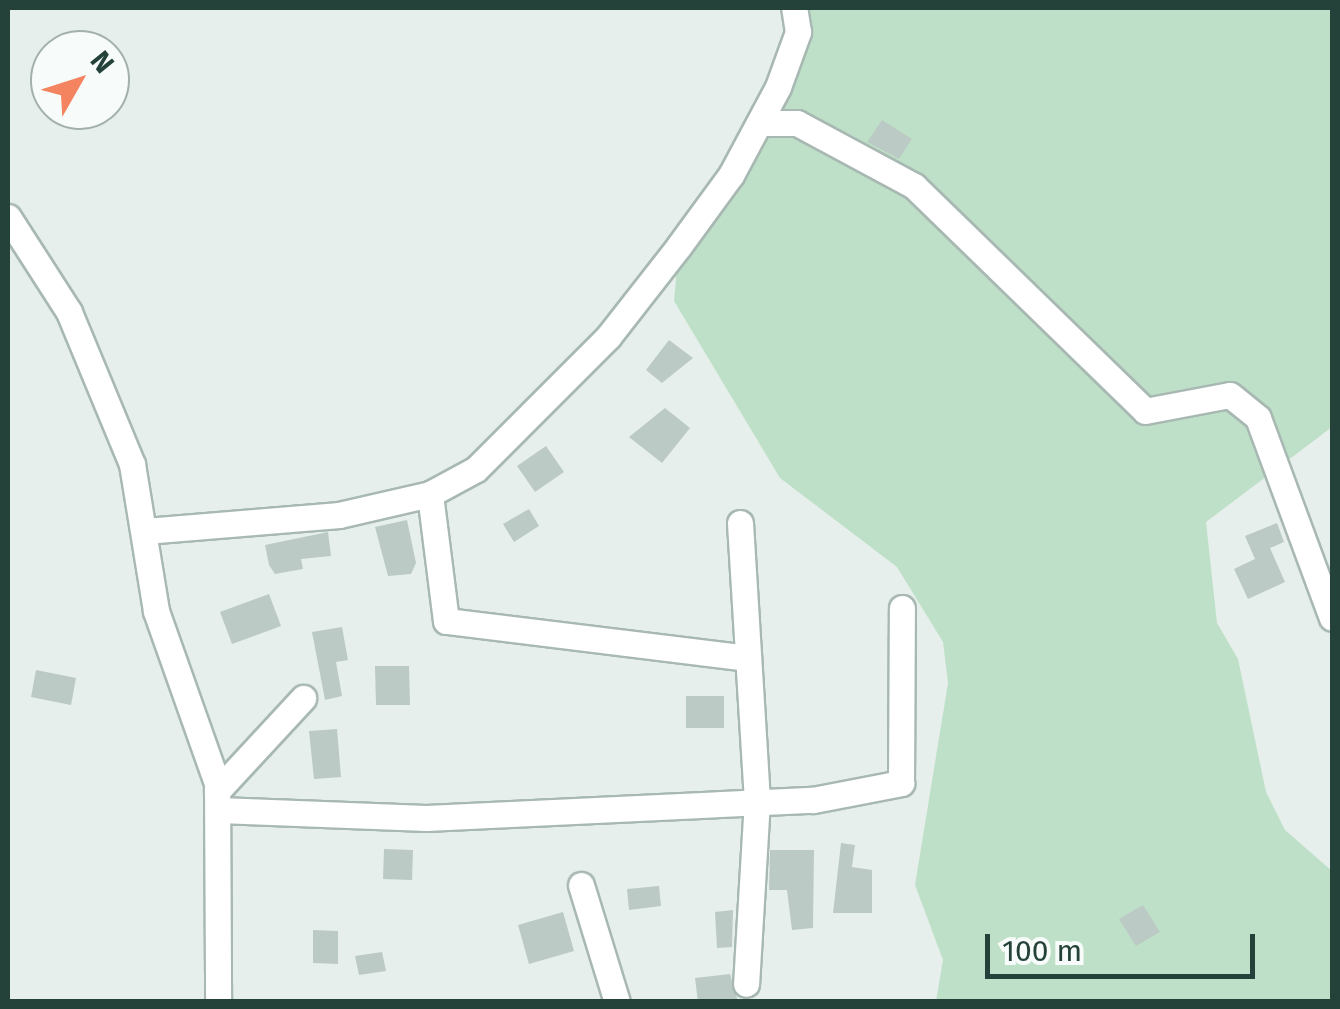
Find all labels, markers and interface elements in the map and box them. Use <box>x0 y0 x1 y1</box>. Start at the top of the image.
north arrow <box>30 30 130 130</box>
text: N <box>83 44 121 80</box>
scale bar <box>990 914 1260 976</box>
text: 100 m <box>1002 933 1082 969</box>

